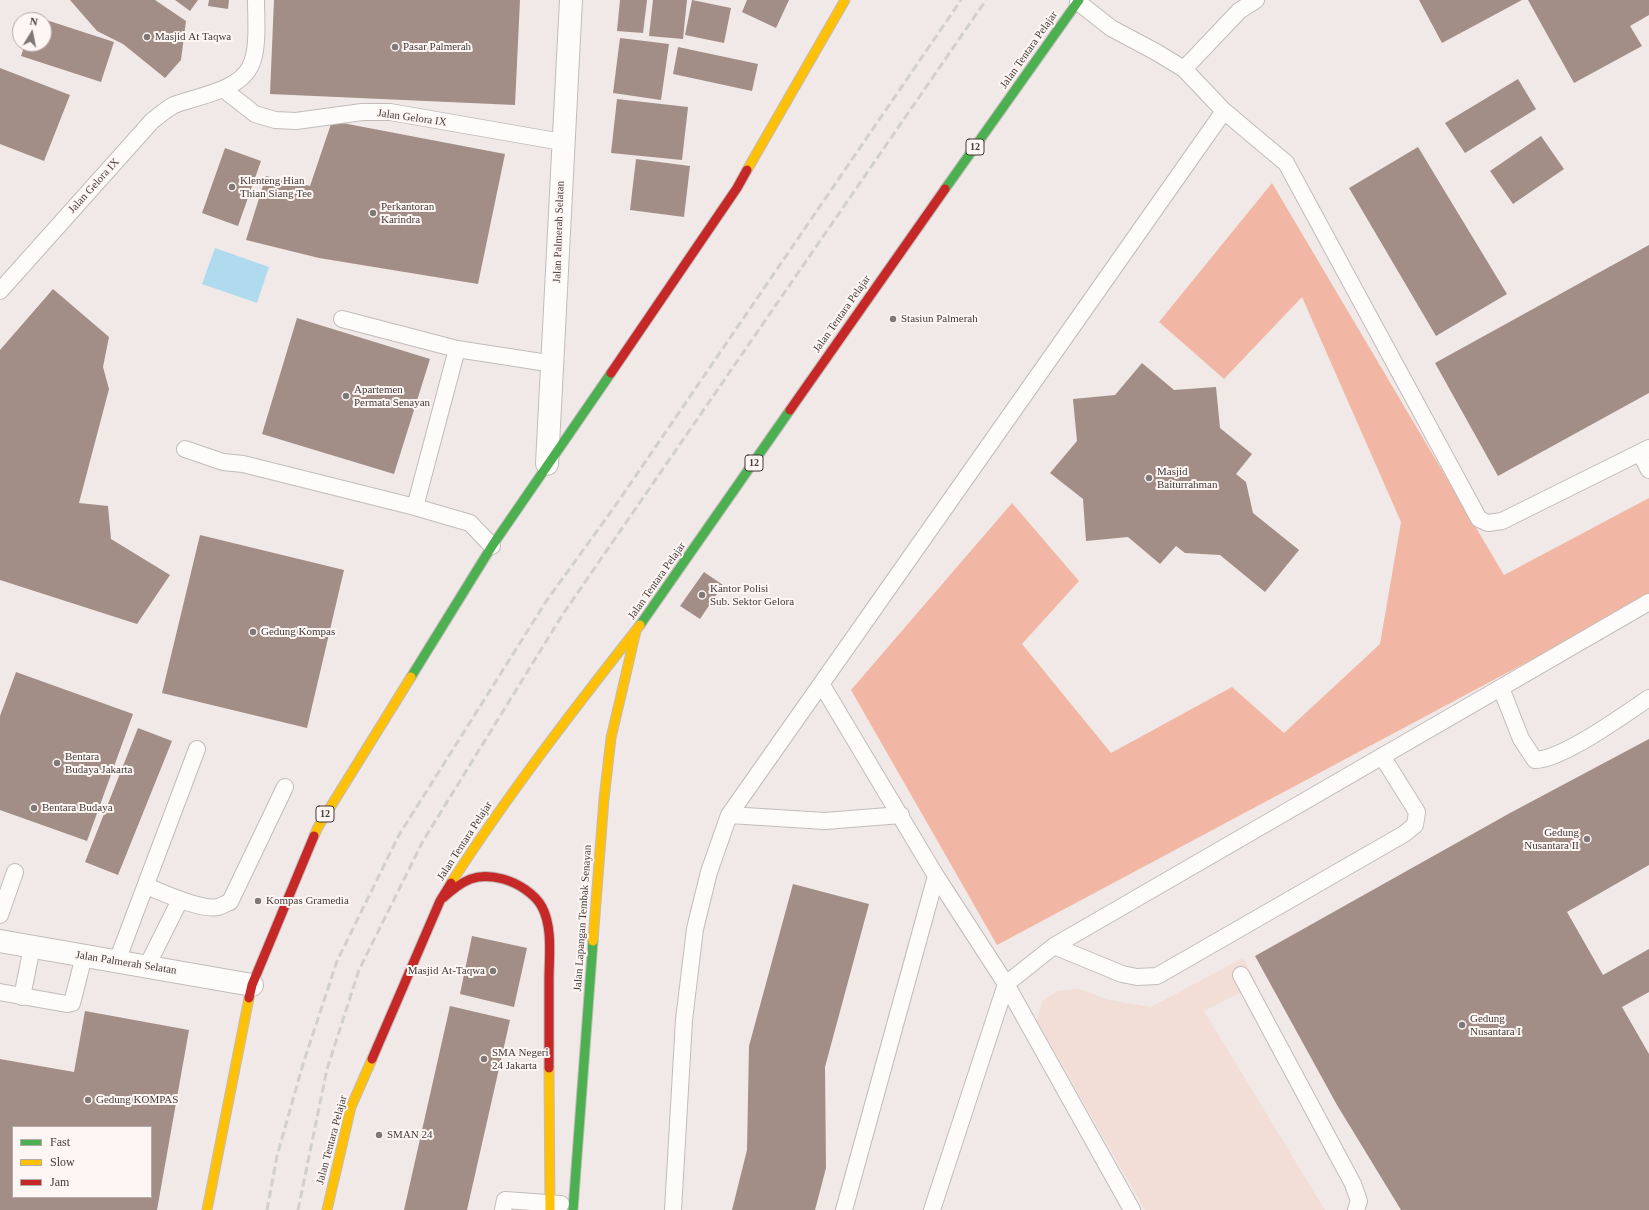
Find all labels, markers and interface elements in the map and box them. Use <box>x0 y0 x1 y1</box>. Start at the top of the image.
street label: Jalan Tentara Pelajar <box>997 9 1061 91</box>
north arrow <box>12 12 52 52</box>
text: N <box>29 15 39 28</box>
place label: Masjid At Taqwa <box>155 30 231 44</box>
marker: Masjid At Taqwa <box>142 32 152 42</box>
place label: Pasar Palmerah <box>403 40 471 54</box>
marker: Pasar Palmerah <box>390 42 400 52</box>
street label: Jalan Gelora IX <box>377 107 447 129</box>
road number: 12 <box>966 139 984 155</box>
street label: Jalan Gelora IX <box>66 156 122 216</box>
place label: Klenteng Hian Thian Siang Tee <box>240 174 312 200</box>
street label: Jalan Palmerah Selatan <box>551 181 567 283</box>
marker: Klenteng Hian Thian Siang Tee <box>227 182 237 192</box>
place label: Perkantoran Karindra <box>381 200 434 226</box>
marker: Perkantoran Karindra <box>368 208 378 218</box>
street label: Jalan Tentara Pelajar <box>810 273 874 355</box>
place label: Stasiun Palmerah <box>901 312 978 326</box>
marker: Stasiun Palmerah <box>888 314 898 324</box>
place label: Apartemen Permata Senayan <box>354 383 430 409</box>
marker: Apartemen Permata Senayan <box>341 391 351 401</box>
road number: 12 <box>745 455 763 471</box>
place label: Masjid Baiturrahman <box>1157 465 1217 491</box>
marker: Masjid Baiturrahman <box>1144 473 1154 483</box>
street label: Jalan Tentara Pelajar <box>625 540 689 622</box>
place label: Kantor Polisi Sub. Sektor Gelora <box>710 582 794 608</box>
marker: Kantor Polisi Sub. Sektor Gelora <box>697 590 707 600</box>
place label: Gedung Kompas <box>261 625 335 639</box>
marker: Gedung Kompas <box>248 627 258 637</box>
place label: Bentara Budaya Jakarta <box>65 750 132 776</box>
marker: Bentara Budaya Jakarta <box>52 758 62 768</box>
street label: Jalan Tentara Pelajar <box>435 799 495 883</box>
place label: Bentara Budaya <box>42 801 113 815</box>
marker: Bentara Budaya <box>29 803 39 813</box>
road number: 12 <box>316 806 334 822</box>
place label: Gedung Nusantara II <box>1524 826 1579 852</box>
marker: Gedung Nusantara II <box>1582 834 1592 844</box>
street label: Jalan Lapangan Tembak Senayan <box>571 844 595 992</box>
place label: Kompas Gramedia <box>266 894 349 908</box>
marker: Kompas Gramedia <box>253 896 263 906</box>
street label: Jalan Palmerah Selatan <box>75 949 177 977</box>
place label: Masjid At-Taqwa <box>408 964 485 978</box>
marker: Masjid At-Taqwa <box>488 966 498 976</box>
place label: Gedung Nusantara I <box>1470 1012 1521 1038</box>
marker: Gedung Nusantara I <box>1457 1020 1467 1030</box>
place label: SMA Negeri 24 Jakarta <box>492 1046 549 1072</box>
marker: SMA Negeri 24 Jakarta <box>479 1054 489 1064</box>
place label: Gedung KOMPAS <box>96 1093 178 1107</box>
street label: Jalan Tentara Pelajar <box>314 1094 350 1186</box>
marker: Gedung KOMPAS <box>83 1095 93 1105</box>
legend <box>12 1126 152 1198</box>
place label: SMAN 24 <box>387 1128 433 1142</box>
marker: SMAN 24 <box>374 1130 384 1140</box>
text: Fast <box>50 1135 70 1149</box>
text: Slow <box>50 1155 75 1169</box>
text: Jam <box>50 1175 69 1189</box>

